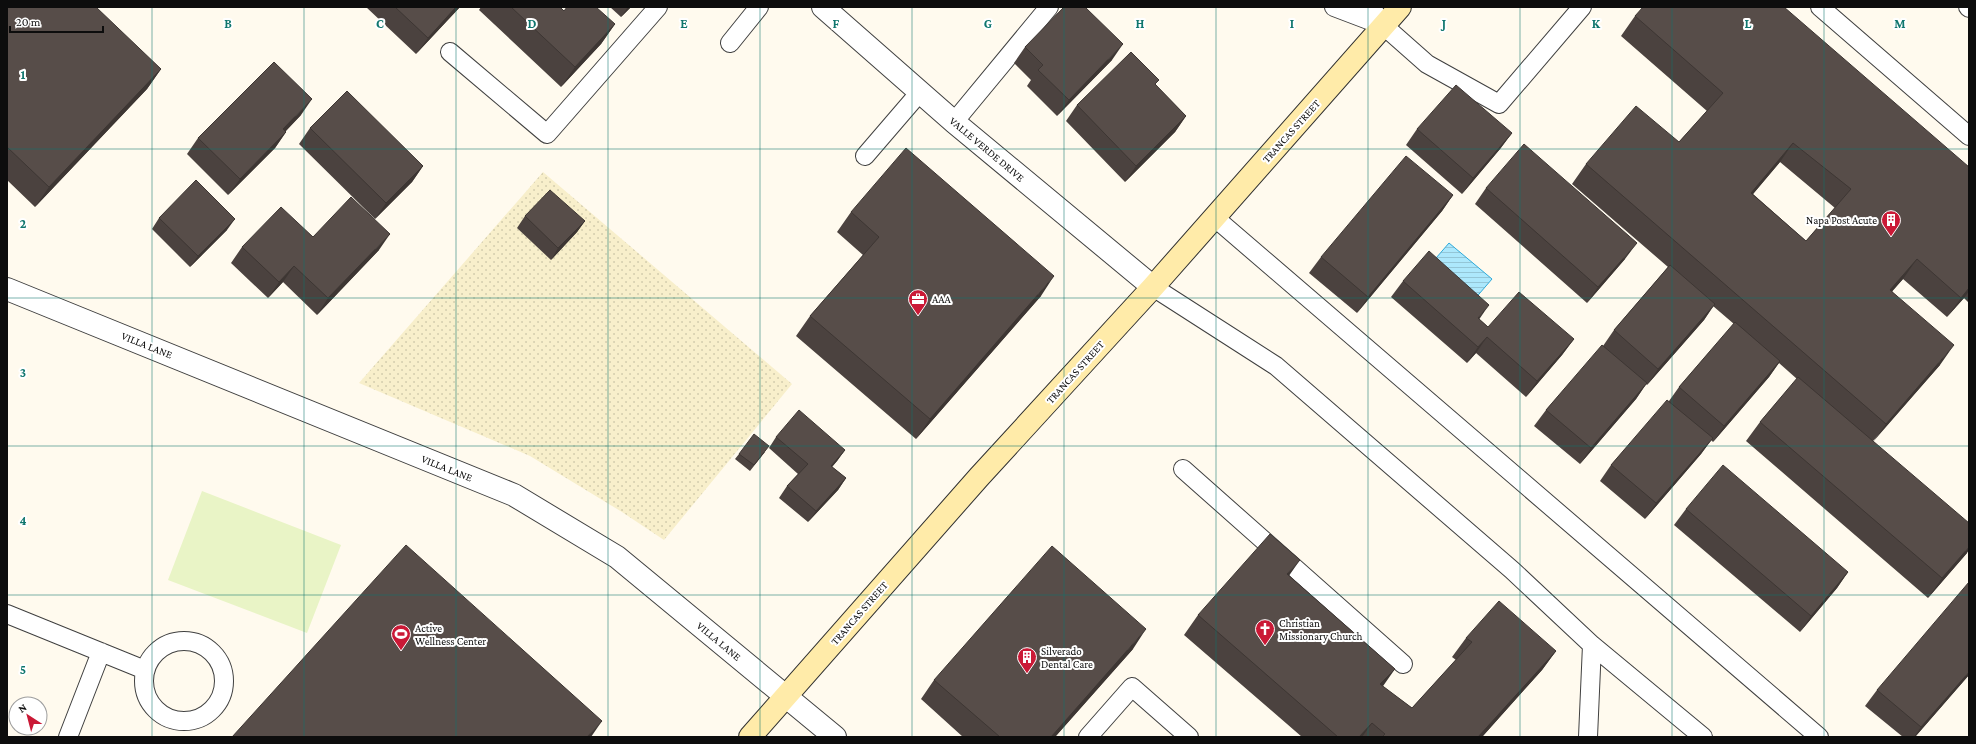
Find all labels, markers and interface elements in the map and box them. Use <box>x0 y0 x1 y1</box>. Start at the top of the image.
scale bar <box>10 8 103 34</box>
text: 20 m <box>16 15 41 29</box>
text: B <box>224 16 232 31</box>
text: C <box>376 16 384 31</box>
text: D <box>528 16 537 31</box>
text: E <box>680 16 688 31</box>
text: F <box>833 16 840 31</box>
text: G <box>984 16 992 31</box>
text: H <box>1136 16 1145 31</box>
text: I <box>1290 16 1294 31</box>
text: J <box>1440 16 1446 31</box>
text: K <box>1592 16 1601 31</box>
text: L <box>1745 16 1752 31</box>
text: M <box>1894 16 1906 31</box>
text: 1 <box>21 67 26 82</box>
street label: TRANCAS STREET <box>1260 97 1322 165</box>
street label: VALLE VERDE DRIVE <box>947 114 1027 184</box>
building icon: Napa Post Acute <box>1880 209 1902 237</box>
place label: Napa Post Acute <box>1806 214 1877 227</box>
text: 2 <box>20 216 27 231</box>
office icon: AAA <box>907 288 929 316</box>
place label: AAA <box>932 293 952 305</box>
street label: VILLA LANE <box>120 329 174 361</box>
street label: TRANCAS STREET <box>1044 338 1106 406</box>
text: 3 <box>20 365 26 380</box>
street label: VILLA LANE <box>420 452 474 484</box>
text: 4 <box>19 513 27 528</box>
street label: TRANCAS STREET <box>828 579 890 647</box>
place label: Christian Missionary Church <box>1279 617 1362 643</box>
church icon: Christian Missionary Church <box>1254 618 1276 646</box>
street label: VILLA LANE <box>695 619 744 663</box>
place label: Active Wellness Center <box>415 622 486 647</box>
sports icon: Active Wellness Center <box>390 623 412 651</box>
place label: Silverado Dental Care <box>1041 645 1093 670</box>
building icon: Silverado Dental Care <box>1016 646 1038 674</box>
text: 5 <box>20 662 26 677</box>
north arrow <box>8 696 48 736</box>
text: N <box>16 701 29 715</box>

